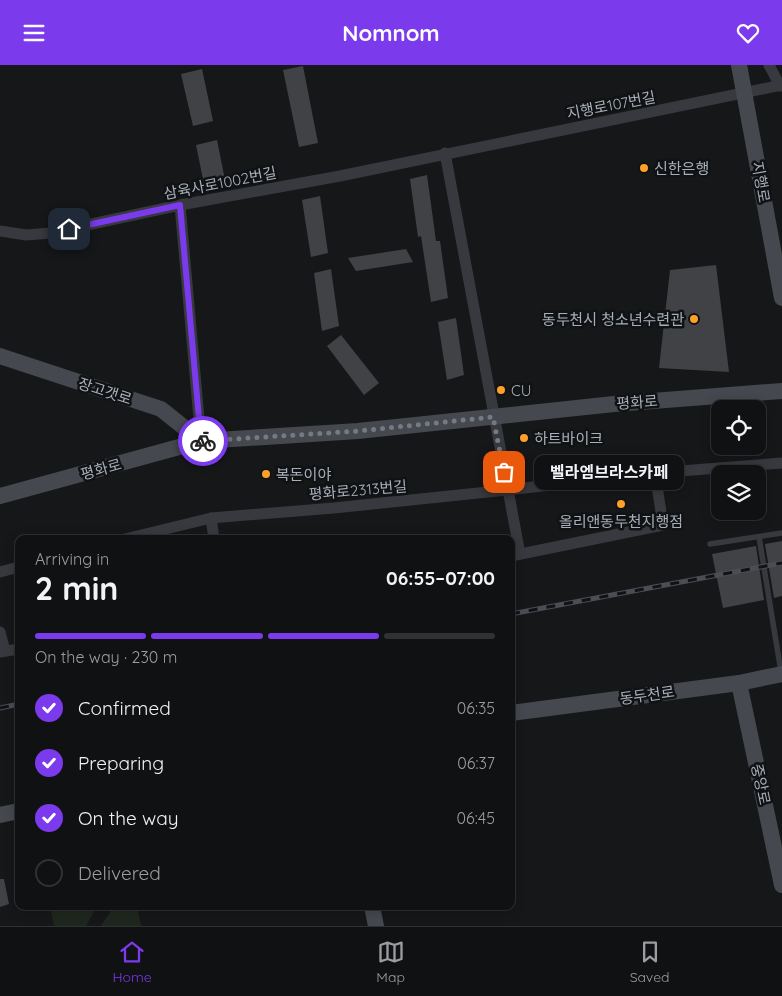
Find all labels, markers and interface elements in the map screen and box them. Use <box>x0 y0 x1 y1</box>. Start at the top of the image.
icon: menu <box>20 19 48 47</box>
text: Nomnom <box>342 19 440 47</box>
icon: heart <box>734 19 762 47</box>
street label: 지행로107번길 <box>565 87 657 123</box>
place label: 신한은행 <box>654 159 709 178</box>
street label: 지행로 <box>748 160 774 204</box>
marker: 신한은행 <box>638 162 650 174</box>
street label: 삼육사로1002번길 <box>162 163 278 203</box>
pin <box>48 208 90 250</box>
icon: home <box>55 215 83 243</box>
place label: 동두천시 청소년수련관 <box>542 310 684 329</box>
marker: 동두천시 청소년수련관 <box>688 313 700 325</box>
street label: 장고갯로 <box>76 373 134 409</box>
place label: CU <box>511 381 532 400</box>
marker: CU <box>495 384 507 396</box>
street label: 평화로 <box>616 391 658 413</box>
map controls <box>711 400 766 520</box>
button: locate <box>711 400 766 455</box>
courier <box>178 416 228 466</box>
icon: bike <box>189 427 217 455</box>
place label: 하트바이크 <box>534 429 603 448</box>
marker: 하트바이크 <box>518 432 530 444</box>
pin <box>483 451 525 493</box>
street label: 평화로 <box>78 454 124 484</box>
callout: 벨라엠브라스카페 <box>534 455 684 489</box>
icon: bag <box>490 458 518 486</box>
text: 벨라엠브라스카페 <box>550 462 668 482</box>
place label: 복돈이야 <box>276 465 331 484</box>
button: layers <box>711 465 766 520</box>
marker: 복돈이야 <box>260 468 272 480</box>
street label: 평화로2313번길 <box>308 476 408 504</box>
marker: 올리앤동두천지행점 <box>615 498 627 510</box>
place label: 올리앤동두천지행점 <box>559 512 683 531</box>
text: Arriving in <box>35 549 109 569</box>
text: 06:55–07:00 <box>386 566 495 590</box>
text: 2 min <box>35 568 118 608</box>
text: On the way · 230 m <box>35 647 177 667</box>
street label: 동두천로 <box>618 682 676 708</box>
icon: check <box>35 694 63 722</box>
text: Confirmed <box>78 696 171 720</box>
text: 06:35 <box>457 698 495 718</box>
icon: check <box>35 749 63 777</box>
text: Preparing <box>78 751 164 775</box>
text: 06:37 <box>457 753 495 773</box>
street label: 중앙로 <box>747 762 775 806</box>
icon: check <box>35 804 63 832</box>
text: On the way <box>78 806 179 830</box>
text: 06:45 <box>457 808 495 828</box>
text: Delivered <box>78 861 161 885</box>
tab: Home <box>112 938 152 986</box>
tab: Map <box>376 938 405 986</box>
tab: Saved <box>630 938 670 986</box>

